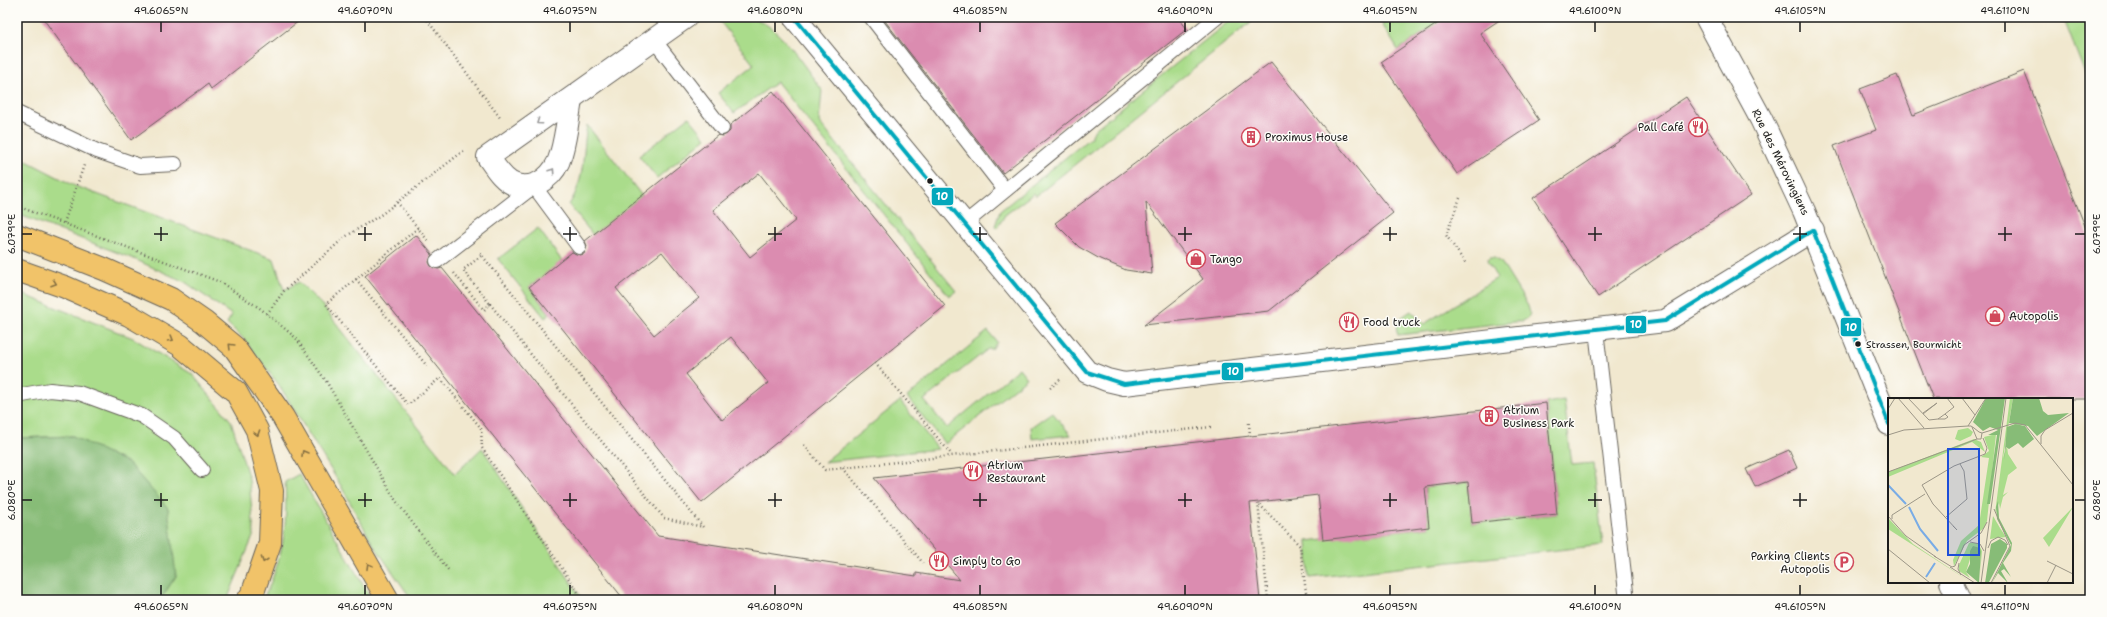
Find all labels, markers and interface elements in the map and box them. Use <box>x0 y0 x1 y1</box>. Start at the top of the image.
text: 49.6065°N <box>134 4 188 17</box>
text: 49.6070°N <box>337 4 393 17</box>
text: 49.6075°N <box>543 4 597 17</box>
text: 49.6080°N <box>747 4 803 17</box>
text: 49.6085°N <box>953 4 1007 17</box>
text: 49.6090°N <box>1157 4 1213 17</box>
text: 49.6095°N <box>1363 4 1417 17</box>
text: 49.6100°N <box>1569 4 1621 17</box>
text: 49.6105°N <box>1774 4 1826 17</box>
text: 49.6110°N <box>1980 4 2030 17</box>
street label: Rue des Mérovingiens <box>1748 107 1813 218</box>
restaurant icon: Pall Café <box>1687 116 1709 138</box>
one-way arrow <box>537 117 544 124</box>
place label: Pall Café <box>1638 120 1684 135</box>
building icon: Proximus House <box>1240 126 1262 148</box>
place label: Proximus House <box>1265 130 1348 145</box>
one-way arrow <box>547 168 555 175</box>
unlabelled marker <box>925 176 935 186</box>
line badge: 10 <box>931 187 954 206</box>
text: 10 <box>936 189 948 204</box>
text: 6.079°E <box>5 214 18 254</box>
text: 6.079°E <box>2090 214 2103 254</box>
shop icon: Tango <box>1185 248 1207 270</box>
place label: Tango <box>1210 252 1243 267</box>
one-way arrow <box>50 278 57 287</box>
shop icon: Autopolis <box>1984 305 2006 327</box>
place label: Autopolis <box>2009 309 2059 324</box>
restaurant icon: Food truck <box>1338 311 1360 333</box>
place label: Food truck <box>1363 315 1420 330</box>
line badge: 10 <box>1625 315 1647 334</box>
text: 10 <box>1630 317 1642 332</box>
line badge: 10 <box>1840 317 1862 337</box>
text: 10 <box>1845 320 1857 335</box>
one-way arrow <box>167 335 174 342</box>
place label: Strassen, Bourmicht <box>1866 338 1962 351</box>
marker: Strassen, Bourmicht <box>1853 339 1863 349</box>
one-way arrow <box>229 343 236 351</box>
line badge: 10 <box>1221 362 1244 381</box>
text: 10 <box>1227 364 1239 379</box>
inset map <box>1888 398 2073 583</box>
place label: Atrium Business Park <box>1503 403 1575 431</box>
building icon: Atrium Business Park <box>1478 405 1500 427</box>
one-way arrow <box>252 429 261 436</box>
one-way arrow <box>302 450 309 457</box>
place label: Atrium Restaurant <box>987 458 1046 486</box>
restaurant icon: Atrium Restaurant <box>962 460 984 482</box>
text: 6.080°E <box>5 479 18 521</box>
text: 6.080°E <box>2090 479 2103 521</box>
place label: Parking Clients Autopolis <box>1751 549 1830 577</box>
restaurant icon: Simply to Go <box>928 550 950 572</box>
parking icon: Parking Clients Autopolis <box>1833 551 1855 573</box>
place label: Simply to Go <box>953 554 1021 569</box>
one-way arrow <box>260 556 268 563</box>
one-way arrow <box>366 563 373 570</box>
text: 49.6065°N <box>134 600 188 613</box>
text: 49.6070°N <box>337 600 393 613</box>
text: 49.6075°N <box>543 600 597 613</box>
text: 49.6080°N <box>747 600 803 613</box>
text: 49.6085°N <box>953 600 1007 613</box>
text: 49.6090°N <box>1157 600 1213 613</box>
text: 49.6095°N <box>1363 600 1417 613</box>
text: 49.6100°N <box>1569 600 1621 613</box>
text: 49.6105°N <box>1774 600 1826 613</box>
text: 49.6110°N <box>1980 600 2030 613</box>

